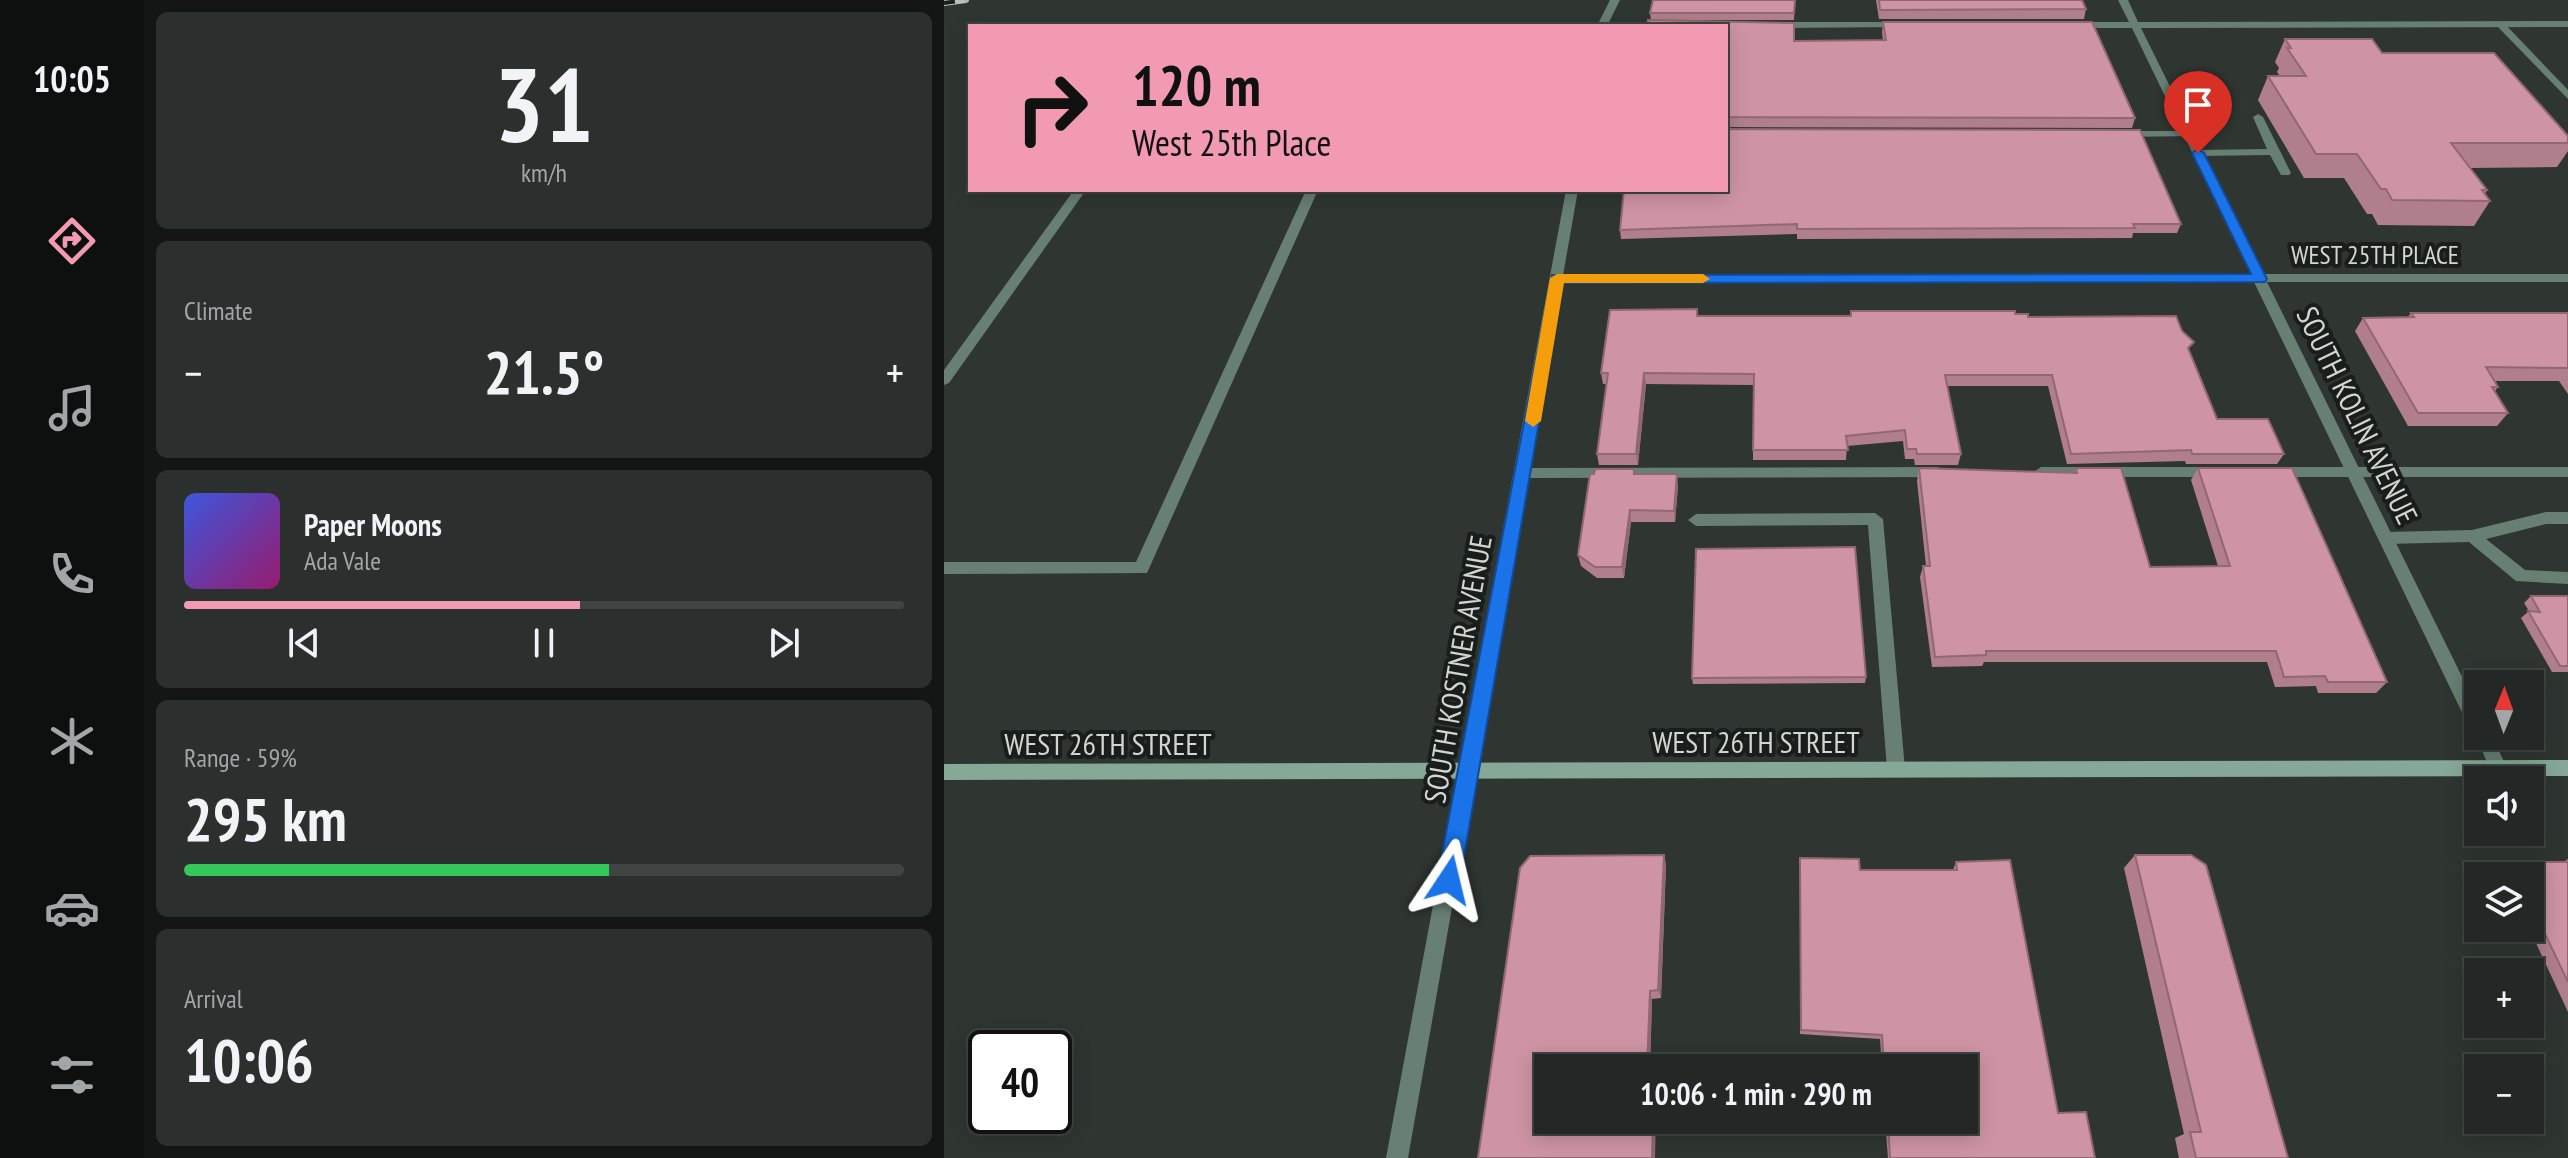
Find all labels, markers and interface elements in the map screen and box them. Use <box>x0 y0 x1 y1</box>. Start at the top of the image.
text: 31 <box>494 36 594 171</box>
text: 120 m <box>1132 49 1261 121</box>
text: 10:05 <box>33 55 111 102</box>
icon: right <box>1000 56 1104 160</box>
pin <box>2164 71 2232 153</box>
icon: arrive <box>2176 83 2220 127</box>
text: West 25th Place <box>1132 119 1331 166</box>
text: km/h <box>521 156 567 189</box>
icon: directions <box>44 213 100 269</box>
street label: WEST 25TH PLACE <box>2291 238 2459 271</box>
text: Climate <box>184 294 253 327</box>
street label: SOUTH KOLIN AVENUE <box>2289 300 2427 530</box>
text: 21.5° <box>484 333 604 411</box>
text: − <box>184 344 202 401</box>
text: + <box>886 344 904 401</box>
icon: music <box>44 380 100 436</box>
text: Paper Moons <box>304 505 442 544</box>
street label: SOUTH KOSTNER AVENUE <box>1414 532 1500 806</box>
text: Ada Vale <box>304 544 381 577</box>
icon: phone <box>44 546 100 602</box>
icon: previous <box>282 621 326 665</box>
icon: pause <box>522 621 566 665</box>
icon: next <box>762 621 806 665</box>
north arrow <box>2464 670 2544 750</box>
map controls <box>2464 670 2544 1134</box>
icon: climate <box>44 713 100 769</box>
street label: WEST 26TH STREET <box>1652 722 1860 761</box>
street label: WEST 26TH STREET <box>1004 724 1212 763</box>
text: Range · 59% <box>184 741 297 774</box>
button: sound <box>2464 766 2544 846</box>
text: 295 km <box>184 780 347 858</box>
position arrow <box>1407 838 1491 922</box>
button: layers <box>2464 862 2544 942</box>
icon: car <box>44 880 100 936</box>
button: + <box>2464 958 2544 1038</box>
text: Arrival <box>184 982 243 1015</box>
text: 10:06 <box>184 1021 314 1099</box>
speed limit sign: 40 <box>968 1030 1072 1134</box>
icon: filters <box>44 1047 100 1103</box>
button: − <box>2464 1054 2544 1134</box>
text: 10:06 · 1 min · 290 m <box>1640 1074 1872 1113</box>

